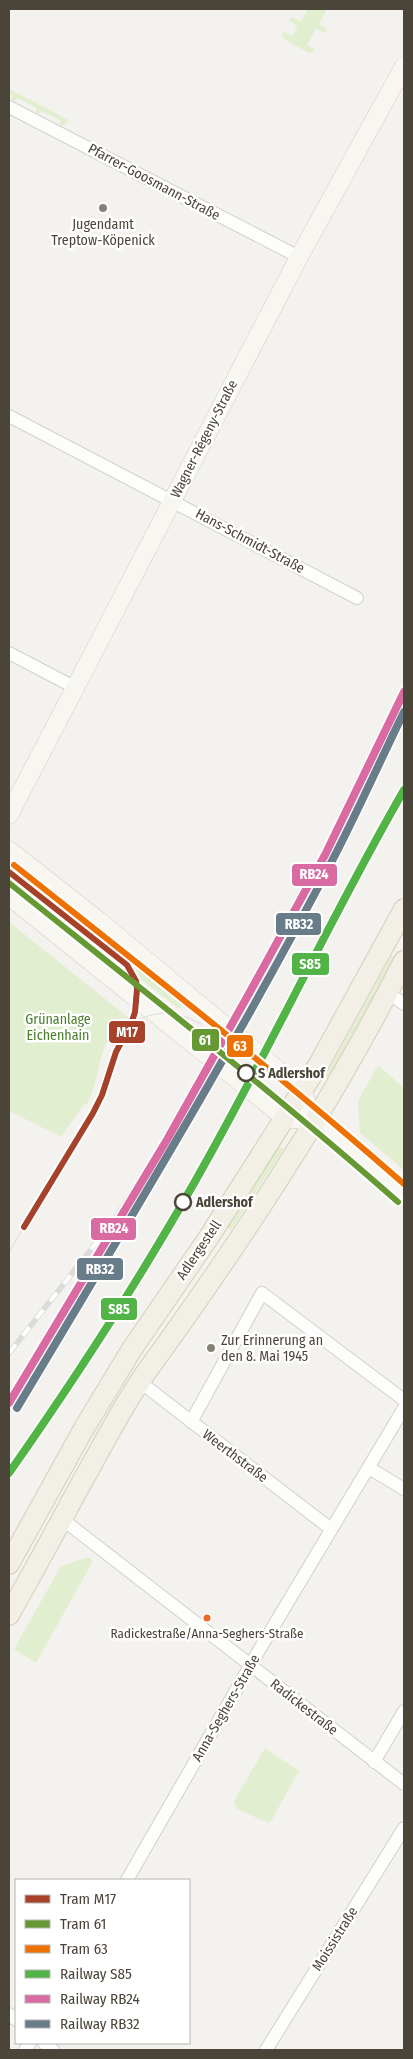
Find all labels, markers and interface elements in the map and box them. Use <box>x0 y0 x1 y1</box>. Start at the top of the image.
street label: Pfarrer-Goosmann-Straße <box>85 140 223 224</box>
marker: Jugendamt Treptow-Köpenick <box>97 202 109 214</box>
place label: Jugendamt Treptow-Köpenick <box>51 216 155 249</box>
street label: Wagner-Régeny-Straße <box>167 377 241 501</box>
street label: Hans-Schmidt-Straße <box>193 505 308 577</box>
line badge: RB24 <box>291 863 338 887</box>
text: RB24 <box>300 866 328 883</box>
line badge: RB32 <box>275 912 322 936</box>
text: RB32 <box>285 916 314 933</box>
line badge: S85 <box>291 952 330 976</box>
text: S85 <box>299 956 321 973</box>
park label: Grünanlage Eichenhain <box>25 1011 91 1044</box>
line badge: M17 <box>108 1020 146 1044</box>
text: M17 <box>116 1024 138 1041</box>
line badge: 61 <box>191 1028 220 1052</box>
text: 61 <box>199 1032 211 1049</box>
line badge: 63 <box>226 1034 254 1058</box>
text: 63 <box>233 1038 247 1055</box>
marker: S Adlershof <box>237 1064 255 1082</box>
place label: S Adlershof <box>258 1065 326 1082</box>
marker: Adlershof <box>174 1193 192 1211</box>
place label: Adlershof <box>195 1194 254 1211</box>
line badge: RB24 <box>90 1217 137 1241</box>
street label: Adlergestell <box>173 1217 225 1283</box>
text: RB24 <box>100 1220 128 1237</box>
line badge: RB32 <box>76 1257 124 1281</box>
text: RB32 <box>86 1261 115 1278</box>
line badge: S85 <box>100 1297 138 1321</box>
text: S85 <box>108 1301 130 1318</box>
place label: Zur Erinnerung an den 8. Mai 1945 <box>221 1332 323 1365</box>
marker: Zur Erinnerung an den 8. Mai 1945 <box>205 1342 217 1354</box>
street label: Weerthstraße <box>199 1426 271 1486</box>
marker: Radickestraße/Anna-Seghers-Straße <box>202 1613 212 1623</box>
place label: Radickestraße/Anna-Seghers-Straße <box>111 1626 303 1641</box>
street label: Anna-Seghers-Straße <box>188 1651 264 1764</box>
street label: Radickestraße <box>267 1675 341 1739</box>
legend <box>15 1879 190 2044</box>
text: Tram M17 <box>60 1890 116 1908</box>
street label: Moissistraße <box>309 1904 361 1974</box>
text: Tram 61 <box>60 1915 106 1933</box>
text: Tram 63 <box>60 1940 108 1958</box>
text: Railway S85 <box>60 1965 132 1983</box>
text: Railway RB24 <box>60 1990 140 2008</box>
text: Railway RB32 <box>60 2015 140 2033</box>

